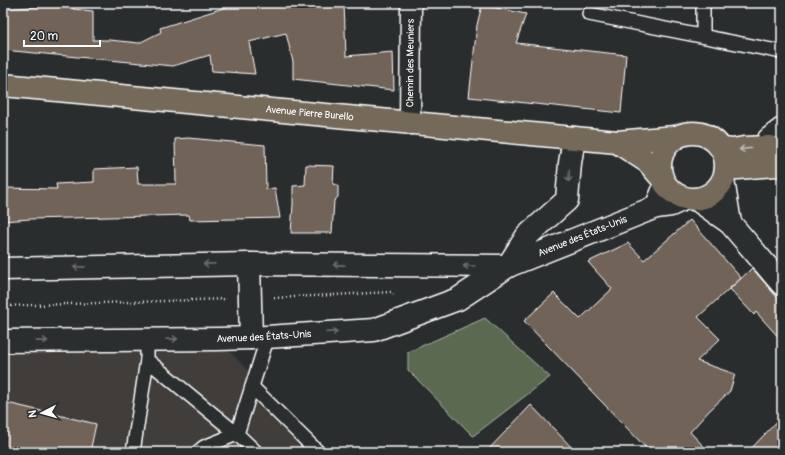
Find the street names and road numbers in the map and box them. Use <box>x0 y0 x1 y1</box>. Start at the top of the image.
street label: Chemin des Meuniers <box>404 18 417 107</box>
street label: Avenue Pierre Burello <box>265 103 355 124</box>
street label: Avenue des États-Unis <box>536 213 629 259</box>
street label: Avenue des États-Unis <box>216 328 312 345</box>

